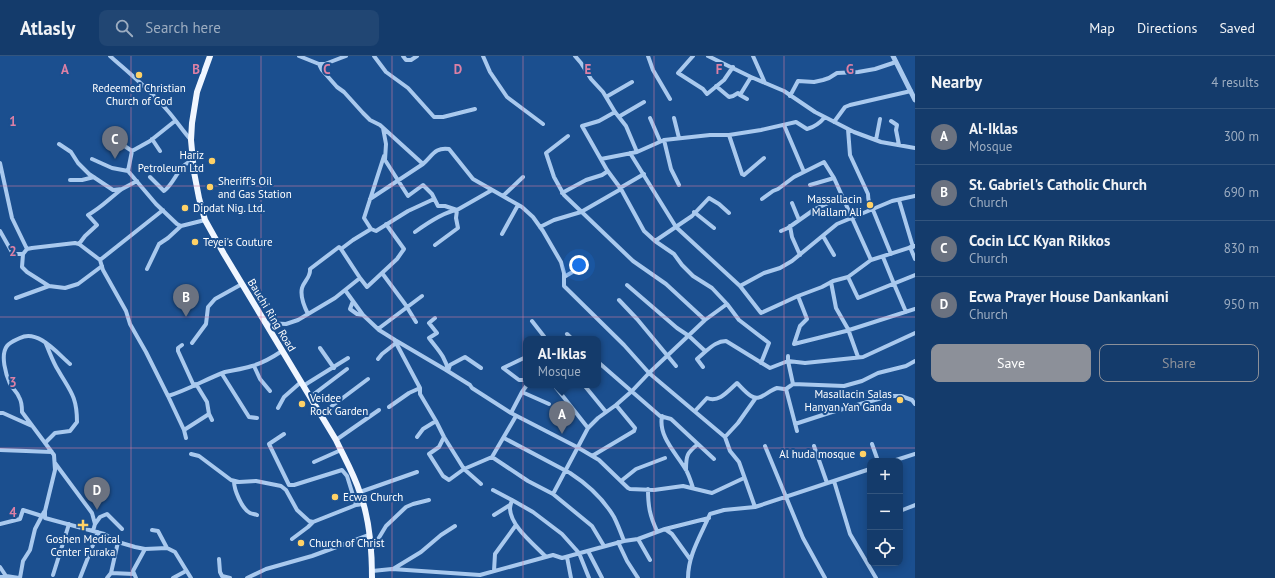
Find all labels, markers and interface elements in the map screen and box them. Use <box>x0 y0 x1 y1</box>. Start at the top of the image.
search box <box>99 10 379 46</box>
text: Atlasly <box>20 16 75 40</box>
icon: search <box>113 17 135 39</box>
text: Search here <box>145 18 221 37</box>
text: Map <box>1089 19 1115 37</box>
text: Directions <box>1137 19 1197 37</box>
text: Saved <box>1219 19 1255 37</box>
text: A <box>61 61 69 78</box>
text: B <box>192 61 200 78</box>
text: C <box>323 61 331 78</box>
text: D <box>454 61 462 78</box>
text: E <box>585 61 592 78</box>
text: F <box>716 61 723 78</box>
text: G <box>846 61 854 78</box>
marker: Redeemed Christian Church of God <box>134 70 144 80</box>
text: Nearby <box>931 71 982 93</box>
text: 4 results <box>1211 74 1259 91</box>
place label: Redeemed Christian Church of God <box>92 81 186 108</box>
text: 1 <box>9 113 17 130</box>
text: Al-Iklas <box>969 119 1018 138</box>
pin: C <box>102 126 128 159</box>
text: A <box>940 128 948 145</box>
text: 300 m <box>1224 128 1259 145</box>
text: Mosque <box>969 138 1012 155</box>
place label: Hariz Petroleum Ltd <box>138 148 204 175</box>
marker: Hariz Petroleum Ltd <box>207 156 217 166</box>
place label: Sheriff's Oil and Gas Station <box>218 174 292 201</box>
text: St. Gabriel's Catholic Church <box>969 175 1147 194</box>
marker: Sheriff's Oil and Gas Station <box>205 182 215 192</box>
text: B <box>940 184 948 201</box>
text: 690 m <box>1224 184 1259 201</box>
place label: Massallacin Mallam Ali <box>807 192 862 219</box>
text: Church <box>969 194 1008 211</box>
marker: Massallacin Mallam Ali <box>865 200 875 210</box>
place label: Dipdat Nig. Ltd. <box>193 201 265 215</box>
marker: Dipdat Nig. Ltd. <box>180 203 190 213</box>
text: Cocin LCC Kyan Rikkos <box>969 231 1110 250</box>
place label: Teyei's Couture <box>203 235 273 249</box>
marker: Teyei's Couture <box>190 237 200 247</box>
text: C <box>940 240 948 257</box>
text: 830 m <box>1224 240 1259 257</box>
text: 2 <box>9 243 17 260</box>
text: Church <box>969 250 1008 267</box>
your location <box>569 255 589 275</box>
street label: Bauchi Ring Road <box>245 276 299 354</box>
pin: B <box>173 284 199 317</box>
text: Ecwa Prayer House Dankankani <box>969 287 1169 306</box>
text: D <box>940 296 948 313</box>
text: 950 m <box>1224 296 1259 313</box>
text: Church <box>969 306 1008 323</box>
popup <box>523 336 601 388</box>
text: Al-Iklas <box>538 344 586 363</box>
button: Save <box>931 344 1091 382</box>
button: Share <box>1099 344 1259 382</box>
text: Mosque <box>538 363 581 380</box>
text: 3 <box>9 374 17 391</box>
place label: Masallacin Salas Hanyan Yan Ganda <box>805 387 892 414</box>
place label: Veidee Rock Garden <box>309 391 368 418</box>
marker: Masallacin Salas Hanyan Yan Ganda <box>895 395 905 405</box>
marker: Veidee Rock Garden <box>297 399 307 409</box>
pin: A <box>549 401 575 434</box>
place label: Al huda mosque <box>779 447 855 461</box>
marker: Al huda mosque <box>858 449 868 459</box>
map controls <box>867 458 903 566</box>
button: + <box>867 458 903 494</box>
pin: D <box>84 477 110 510</box>
place label: Ecwa Church <box>343 490 403 504</box>
marker: Ecwa Church <box>330 492 340 502</box>
button: − <box>867 494 903 530</box>
text: 4 <box>9 504 17 521</box>
marker: Goshen Medical Center Furaka <box>77 519 89 531</box>
button: locate <box>867 530 903 566</box>
place label: Goshen Medical Center Furaka <box>46 532 121 559</box>
place label: Church of Christ <box>309 536 385 550</box>
marker: Church of Christ <box>296 538 306 548</box>

